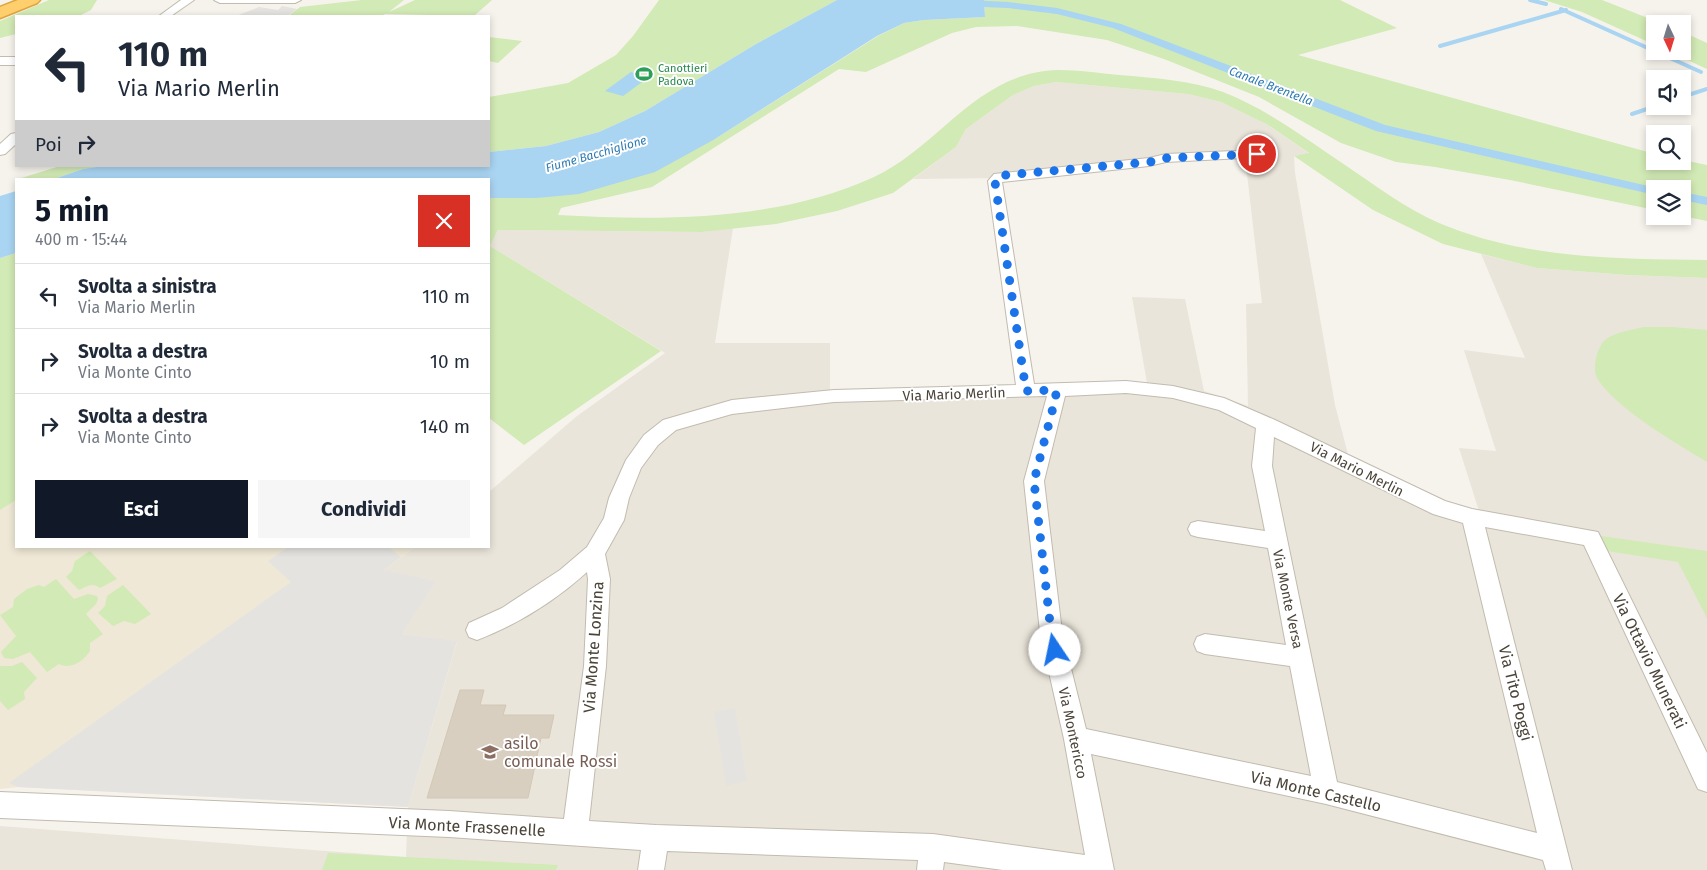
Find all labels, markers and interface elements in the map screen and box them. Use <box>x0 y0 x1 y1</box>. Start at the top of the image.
north arrow <box>1646 15 1691 60</box>
map controls <box>1646 15 1691 225</box>
text: 110 m <box>118 33 208 75</box>
icon: left <box>35 35 100 100</box>
place label: Canottieri Padova <box>658 62 707 88</box>
sports icon: Canottieri Padova <box>634 64 654 84</box>
water label: Canale Brentella <box>1227 64 1315 108</box>
button: sound <box>1646 70 1691 115</box>
text: Via Mario Merlin <box>118 75 280 102</box>
button: search <box>1646 125 1691 170</box>
icon: right <box>72 130 100 158</box>
text: Poi <box>35 133 62 156</box>
water label: Fiume Bacchiglione <box>544 133 648 175</box>
pin <box>1236 133 1278 175</box>
icon: arrive <box>1243 140 1271 168</box>
button: layers <box>1646 180 1691 225</box>
text: 5 min <box>35 193 109 229</box>
button: close <box>418 195 470 247</box>
text: 400 m · 15:44 <box>35 230 127 249</box>
text: Svolta a sinistra <box>78 275 217 298</box>
icon: left <box>35 282 63 310</box>
text: 110 m <box>422 285 470 308</box>
text: Via Mario Merlin <box>78 298 196 317</box>
text: Svolta a destra <box>78 340 208 363</box>
icon: right <box>35 347 63 375</box>
text: 10 m <box>430 350 470 373</box>
text: Via Monte Cinto <box>78 363 192 382</box>
street label: Via Mario Merlin <box>902 384 1006 405</box>
text: Svolta a destra <box>78 405 208 428</box>
icon: right <box>35 412 63 440</box>
text: 140 m <box>420 415 470 438</box>
text: Via Monte Cinto <box>78 428 192 447</box>
street label: Via Mario Merlin <box>1307 438 1407 500</box>
button: Esci <box>35 480 248 538</box>
button: Condividi <box>258 480 470 538</box>
street label: Via Monte Versa <box>1269 548 1306 650</box>
street label: Via Monte Lonzina <box>579 581 608 713</box>
street label: Via Ottavio Munerati <box>1609 591 1690 732</box>
position arrow <box>1028 623 1080 675</box>
street label: Via Tito Poggi <box>1494 643 1537 743</box>
street label: Via Montericco <box>1055 686 1091 780</box>
place label: asilo comunale Rossi <box>504 734 617 771</box>
school or university icon: asilo comunale Rossi <box>480 742 500 762</box>
street label: Via Monte Castello <box>1249 767 1383 816</box>
street label: Via Monte Frassenelle <box>388 813 546 840</box>

